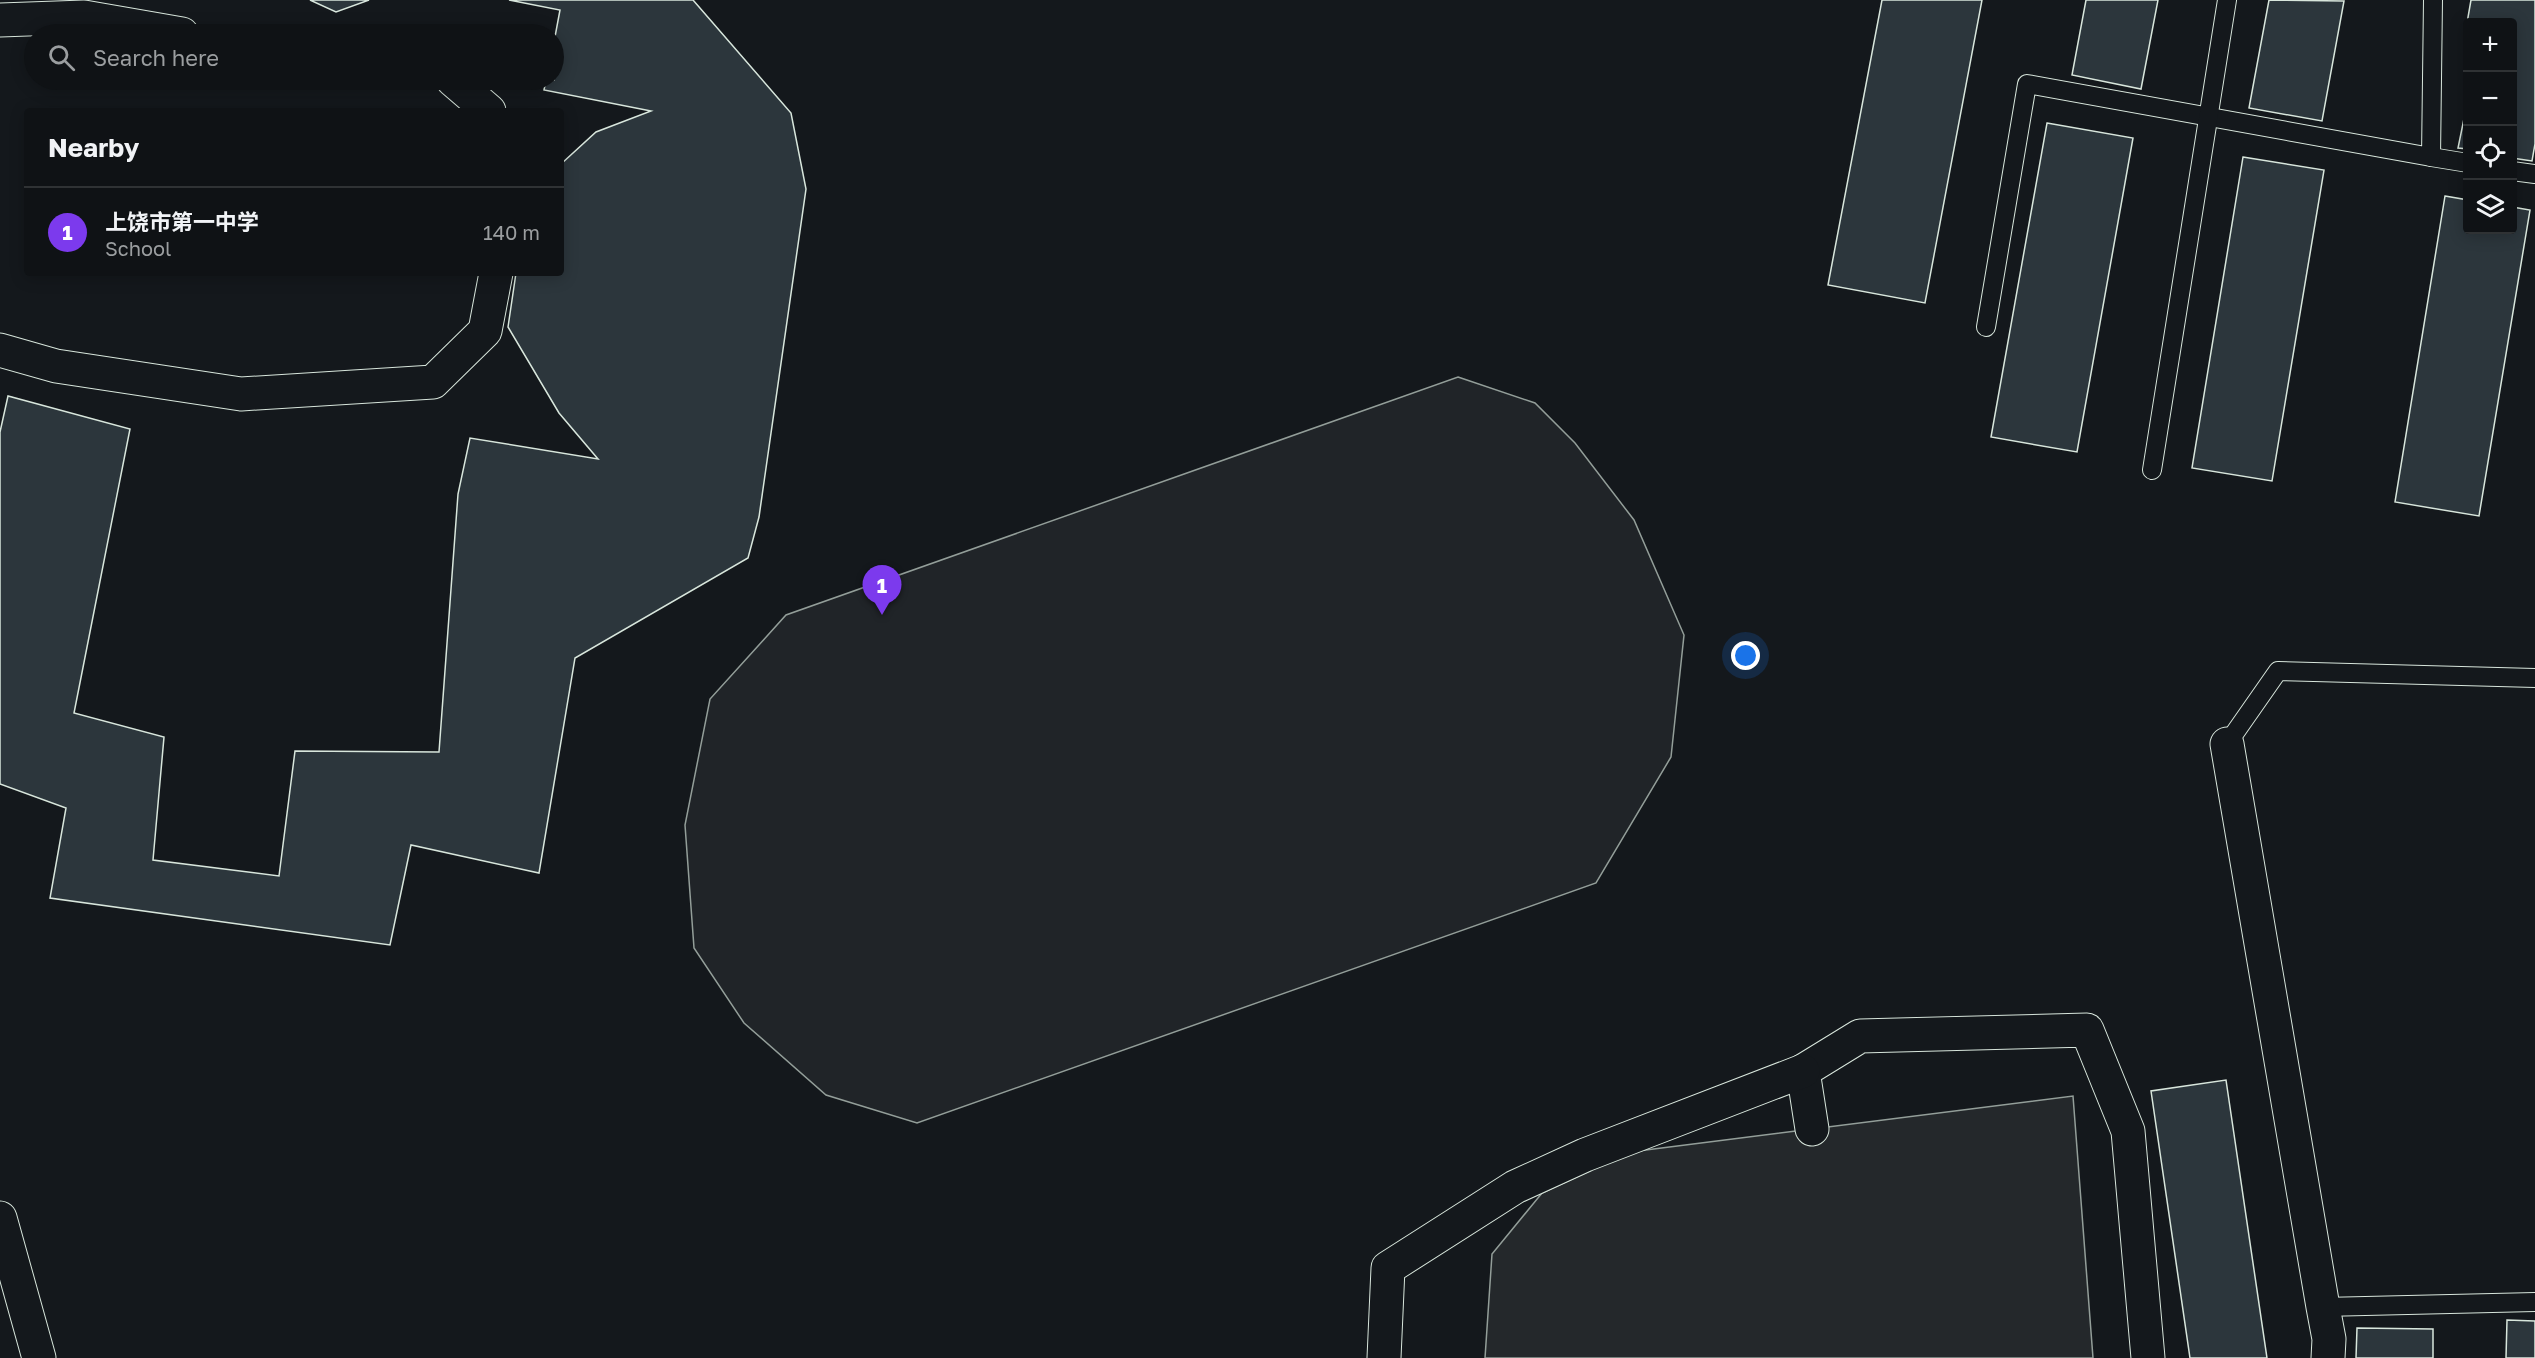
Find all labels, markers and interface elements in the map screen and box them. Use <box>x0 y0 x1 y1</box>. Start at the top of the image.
map controls <box>2463 18 2517 234</box>
button: + <box>2463 18 2517 72</box>
search box <box>24 24 564 90</box>
icon: search <box>45 41 78 74</box>
text: Search here <box>93 44 219 71</box>
button: − <box>2463 72 2517 126</box>
button: locate <box>2463 126 2517 180</box>
text: Nearby <box>48 132 139 163</box>
button: layers <box>2463 180 2517 234</box>
text: 上饶市第一中学 <box>105 208 259 235</box>
text: 1 <box>62 220 73 244</box>
text: 140 m <box>483 220 540 244</box>
text: School <box>105 236 171 260</box>
pin: 1 <box>862 566 902 615</box>
your location <box>1731 641 1760 670</box>

